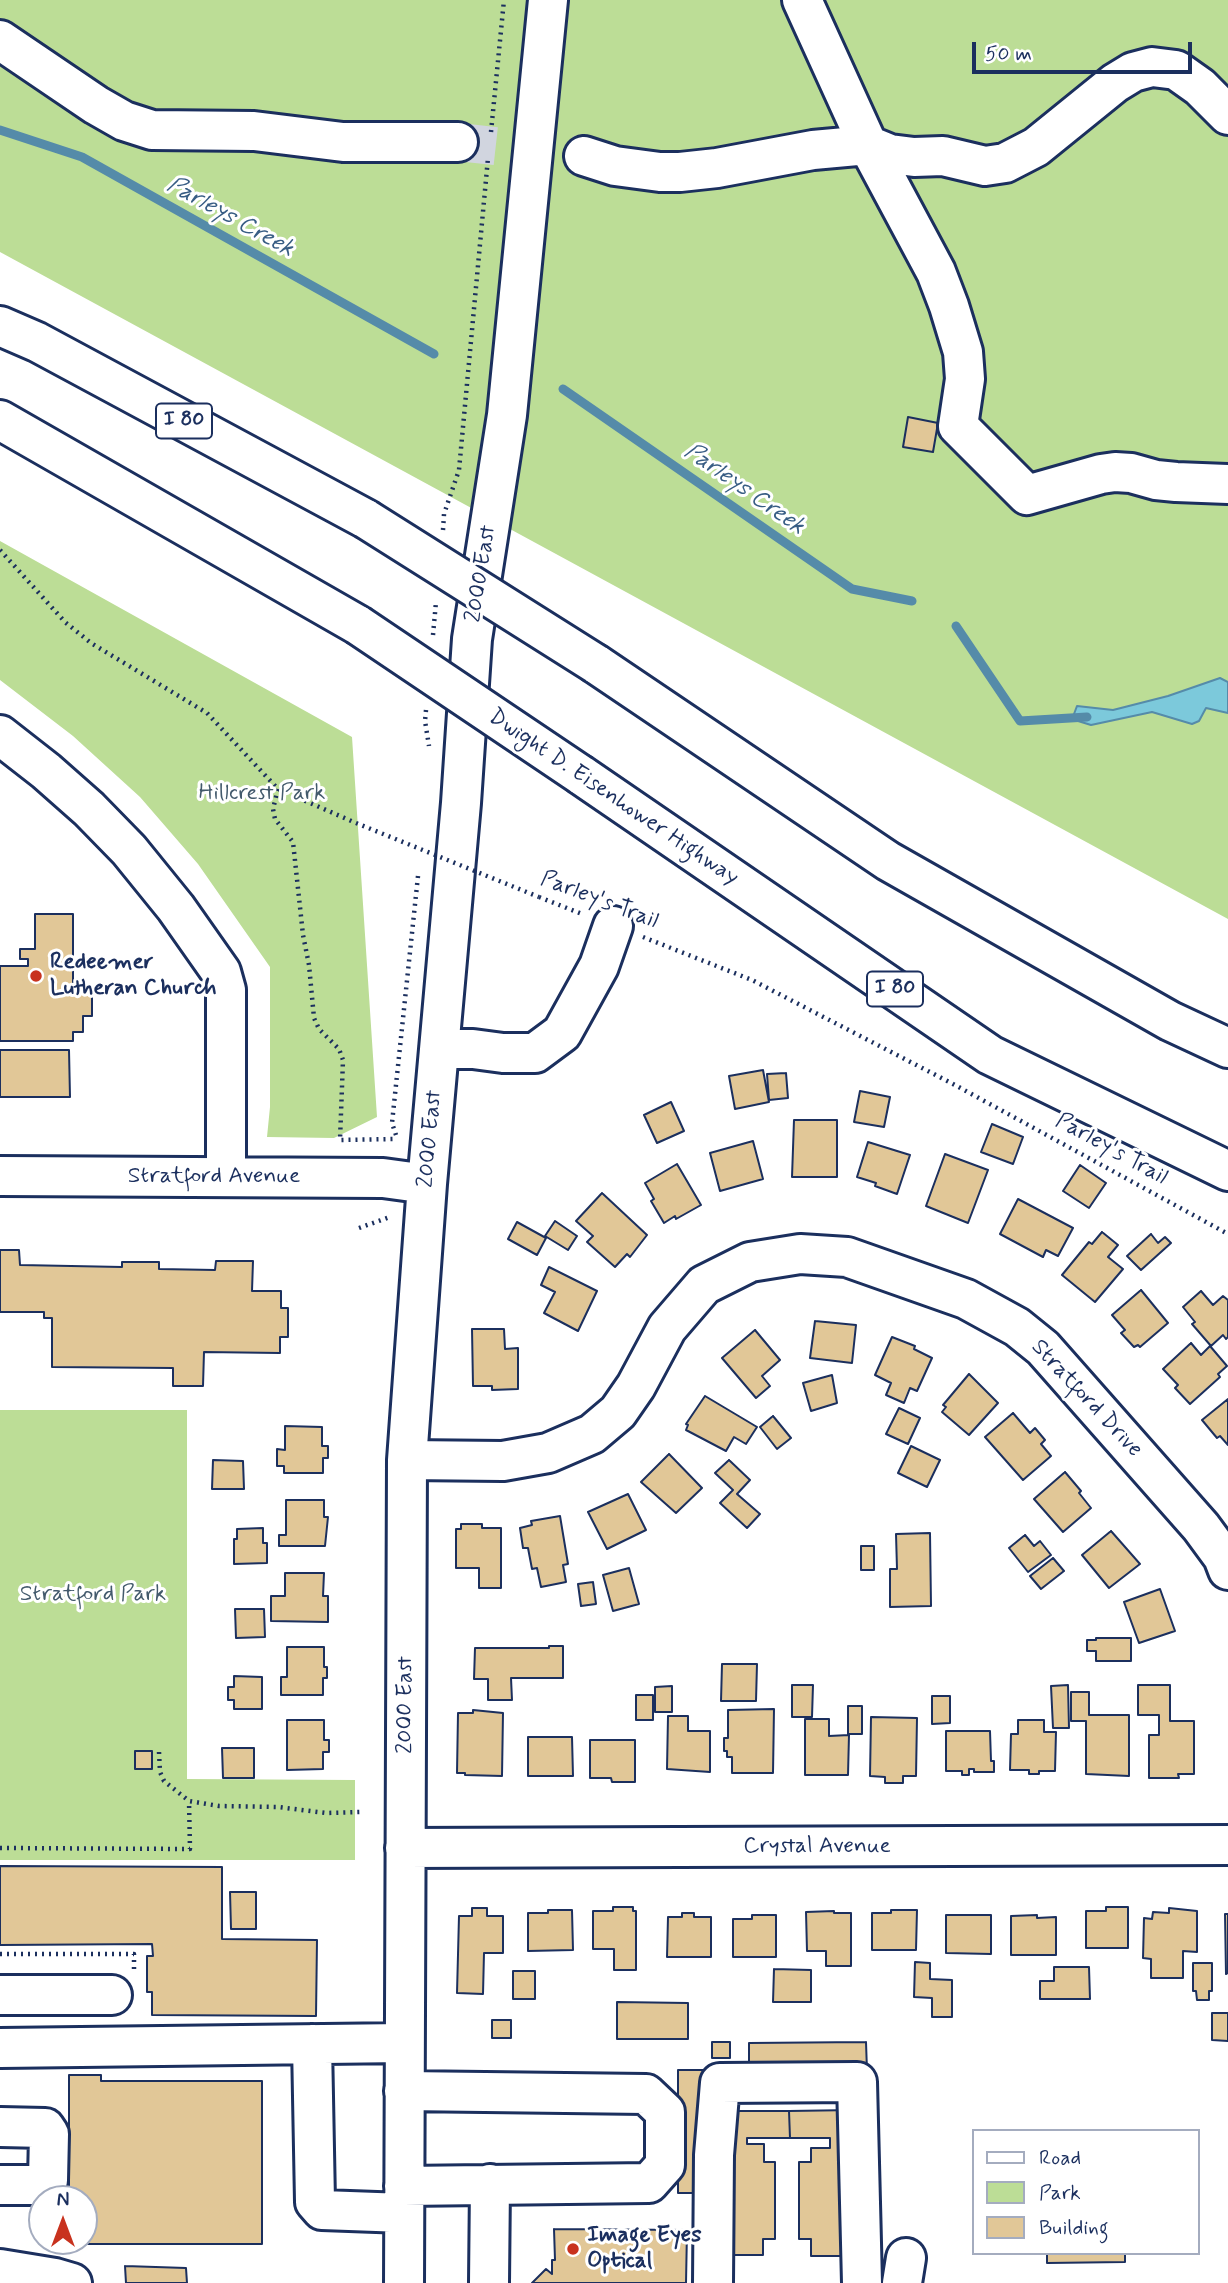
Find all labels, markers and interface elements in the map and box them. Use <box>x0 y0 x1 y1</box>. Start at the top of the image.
scale bar <box>976 28 1196 72</box>
text: 50 m <box>985 40 1032 68</box>
water label: Parleys Creek <box>161 171 299 265</box>
road number: I 80 <box>156 404 212 438</box>
water label: Parleys Creek <box>678 438 810 542</box>
street label: 2000 East <box>461 523 503 625</box>
street label: Dwight D. Eisenhower Highway <box>482 704 744 892</box>
park label: Hillcrest Park <box>198 780 326 808</box>
street label: Parley's Trail <box>536 866 662 936</box>
place label: Redeemer Lutheran Church <box>50 949 217 1003</box>
marker: Redeemer Lutheran Church <box>28 968 44 984</box>
road number: I 80 <box>867 972 923 1006</box>
street label: 2000 East <box>413 1089 449 1189</box>
street label: Parley's Trail <box>1050 1108 1172 1192</box>
street label: Stratford Avenue <box>128 1163 300 1191</box>
street label: Stratford Drive <box>1024 1334 1148 1464</box>
park label: Stratford Park <box>20 1581 166 1609</box>
street label: 2000 East <box>392 1656 420 1754</box>
street label: Crystal Avenue <box>743 1833 891 1861</box>
legend <box>972 2129 1200 2255</box>
text: Road <box>1039 2144 1081 2172</box>
text: Park <box>1039 2179 1081 2207</box>
north arrow <box>28 2185 98 2255</box>
text: N <box>57 2188 69 2213</box>
text: Building <box>1039 2214 1109 2242</box>
place label: Image Eyes Optical <box>587 2222 701 2276</box>
marker: Image Eyes Optical <box>565 2241 581 2257</box>

